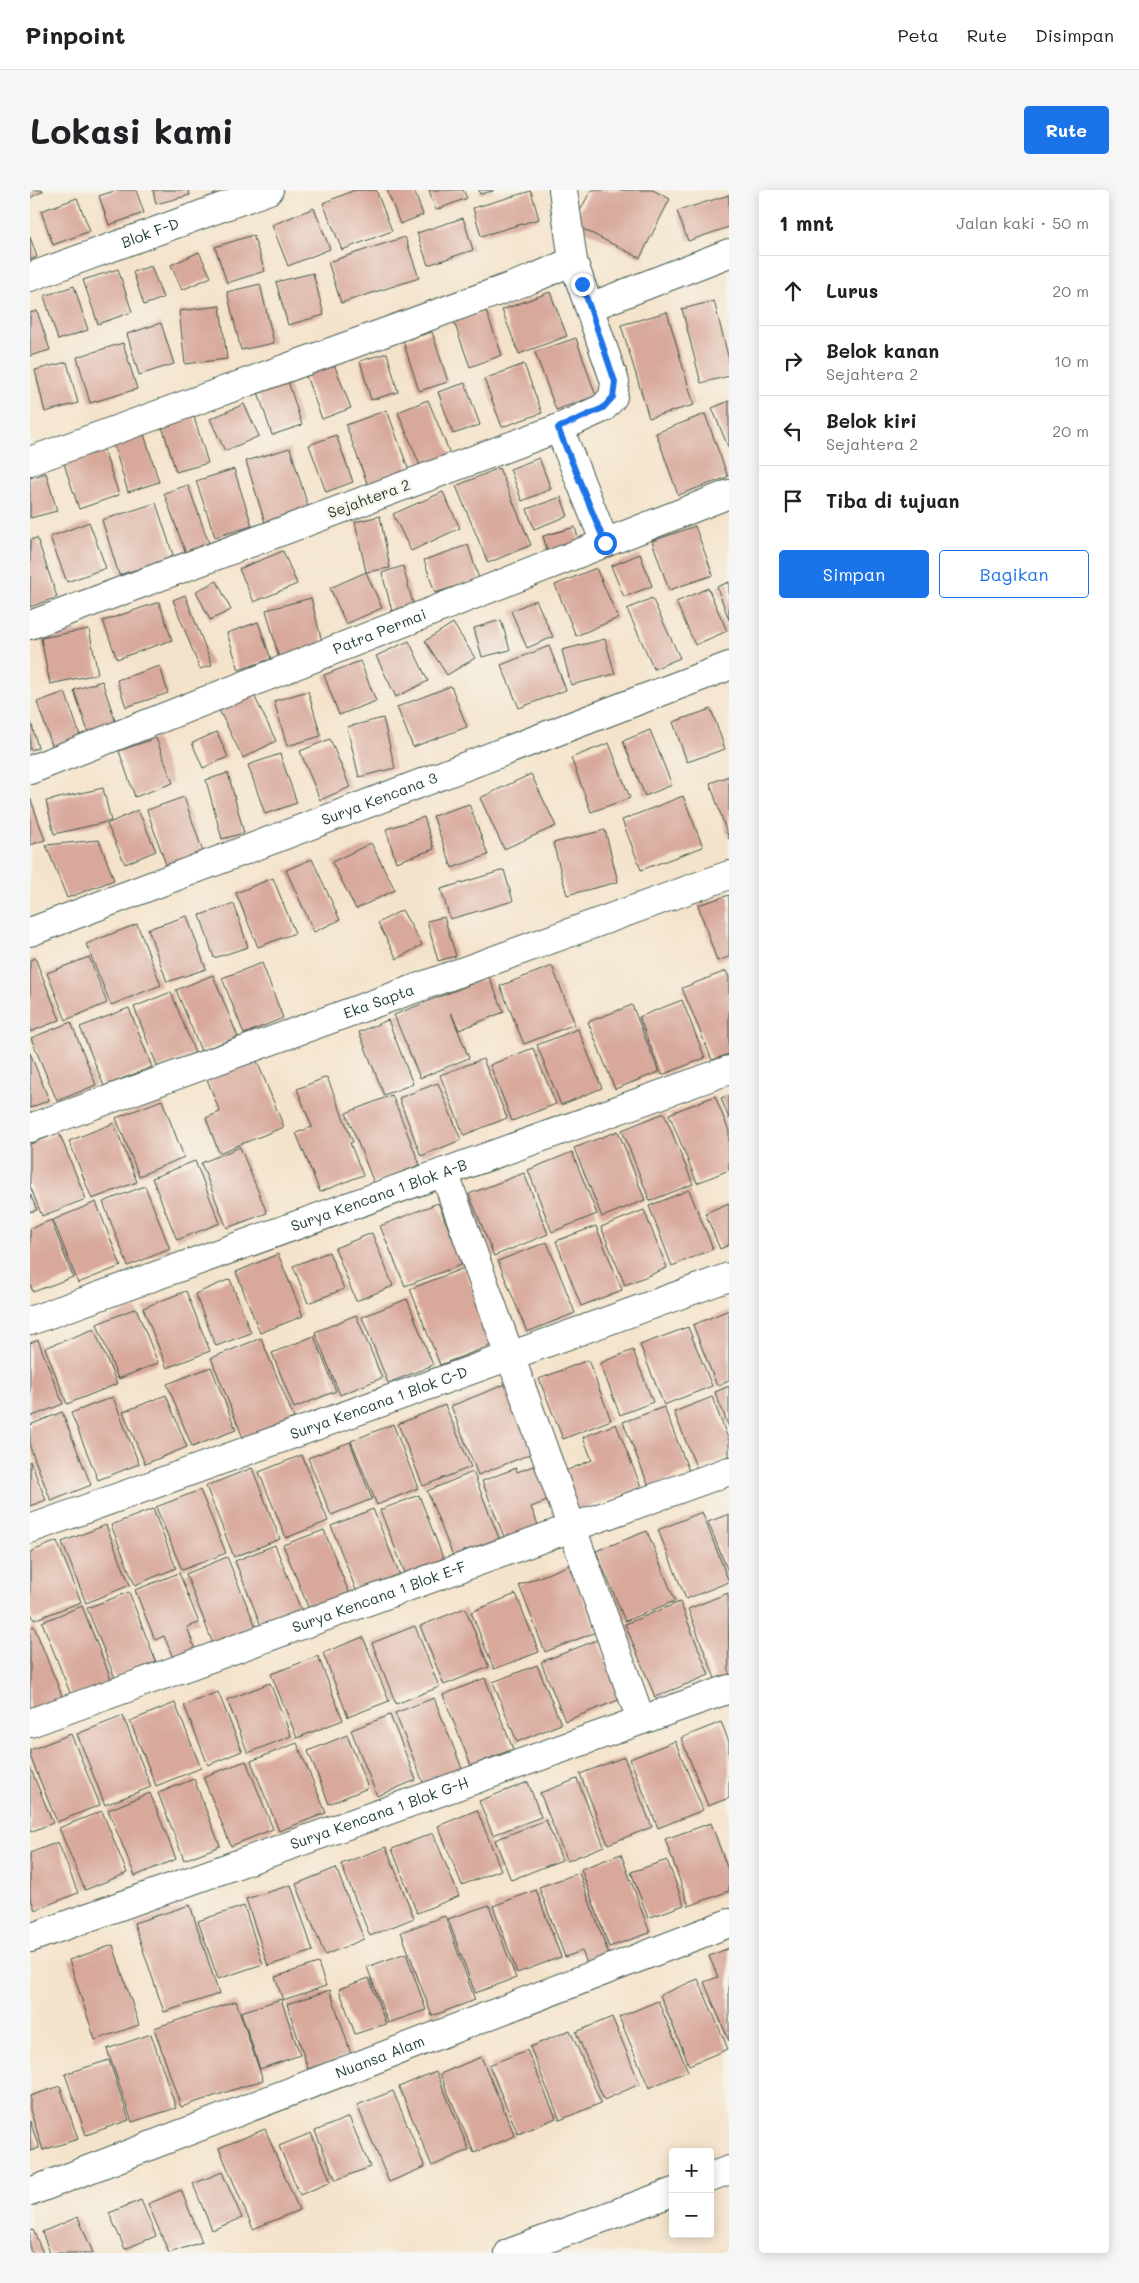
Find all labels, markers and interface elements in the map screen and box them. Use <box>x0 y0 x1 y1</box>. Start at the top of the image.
text: Pinpoint <box>25 19 126 50</box>
text: Peta <box>897 23 939 47</box>
text: Rute <box>967 23 1007 47</box>
text: Disimpan <box>1035 23 1114 47</box>
button: Rute <box>1024 106 1109 154</box>
text: Lokasi kami <box>30 107 234 153</box>
text: 1 mnt <box>779 209 834 236</box>
text: Jalan kaki · 50 m <box>956 212 1089 233</box>
street label: Blok F-D <box>118 213 181 252</box>
route end <box>571 273 594 296</box>
icon: ahead <box>779 277 807 305</box>
text: Lurus <box>826 278 878 303</box>
text: 20 m <box>1052 280 1089 301</box>
text: Belok kanan <box>826 338 939 363</box>
icon: right <box>779 347 807 375</box>
text: 10 m <box>1054 350 1089 371</box>
text: Sejahtera 2 <box>826 363 918 384</box>
text: Belok kiri <box>826 408 917 433</box>
icon: left <box>779 417 807 445</box>
text: 20 m <box>1052 420 1089 441</box>
text: Sejahtera 2 <box>826 433 918 454</box>
street label: Sejahtera 2 <box>325 474 413 522</box>
icon: arrive <box>779 487 807 515</box>
text: Tiba di tujuan <box>826 488 959 513</box>
route start <box>594 532 617 555</box>
button: Simpan <box>779 550 929 598</box>
button: Bagikan <box>939 550 1089 598</box>
street label: Patra Permai <box>330 604 429 658</box>
street label: Surya Kencana 3 <box>318 767 440 829</box>
street label: Eka Sapta <box>340 979 417 1023</box>
street label: Surya Kencana 1 Blok A-B <box>288 1154 470 1236</box>
street label: Surya Kencana 1 Blok C-D <box>287 1361 470 1443</box>
street label: Surya Kencana 1 Blok E-F <box>289 1556 468 1637</box>
street label: Surya Kencana 1 Blok G-H <box>287 1772 471 1854</box>
street label: Nuansa Alam <box>332 2030 427 2083</box>
map controls <box>669 2148 714 2238</box>
button: + <box>669 2148 714 2193</box>
button: − <box>669 2193 714 2238</box>

